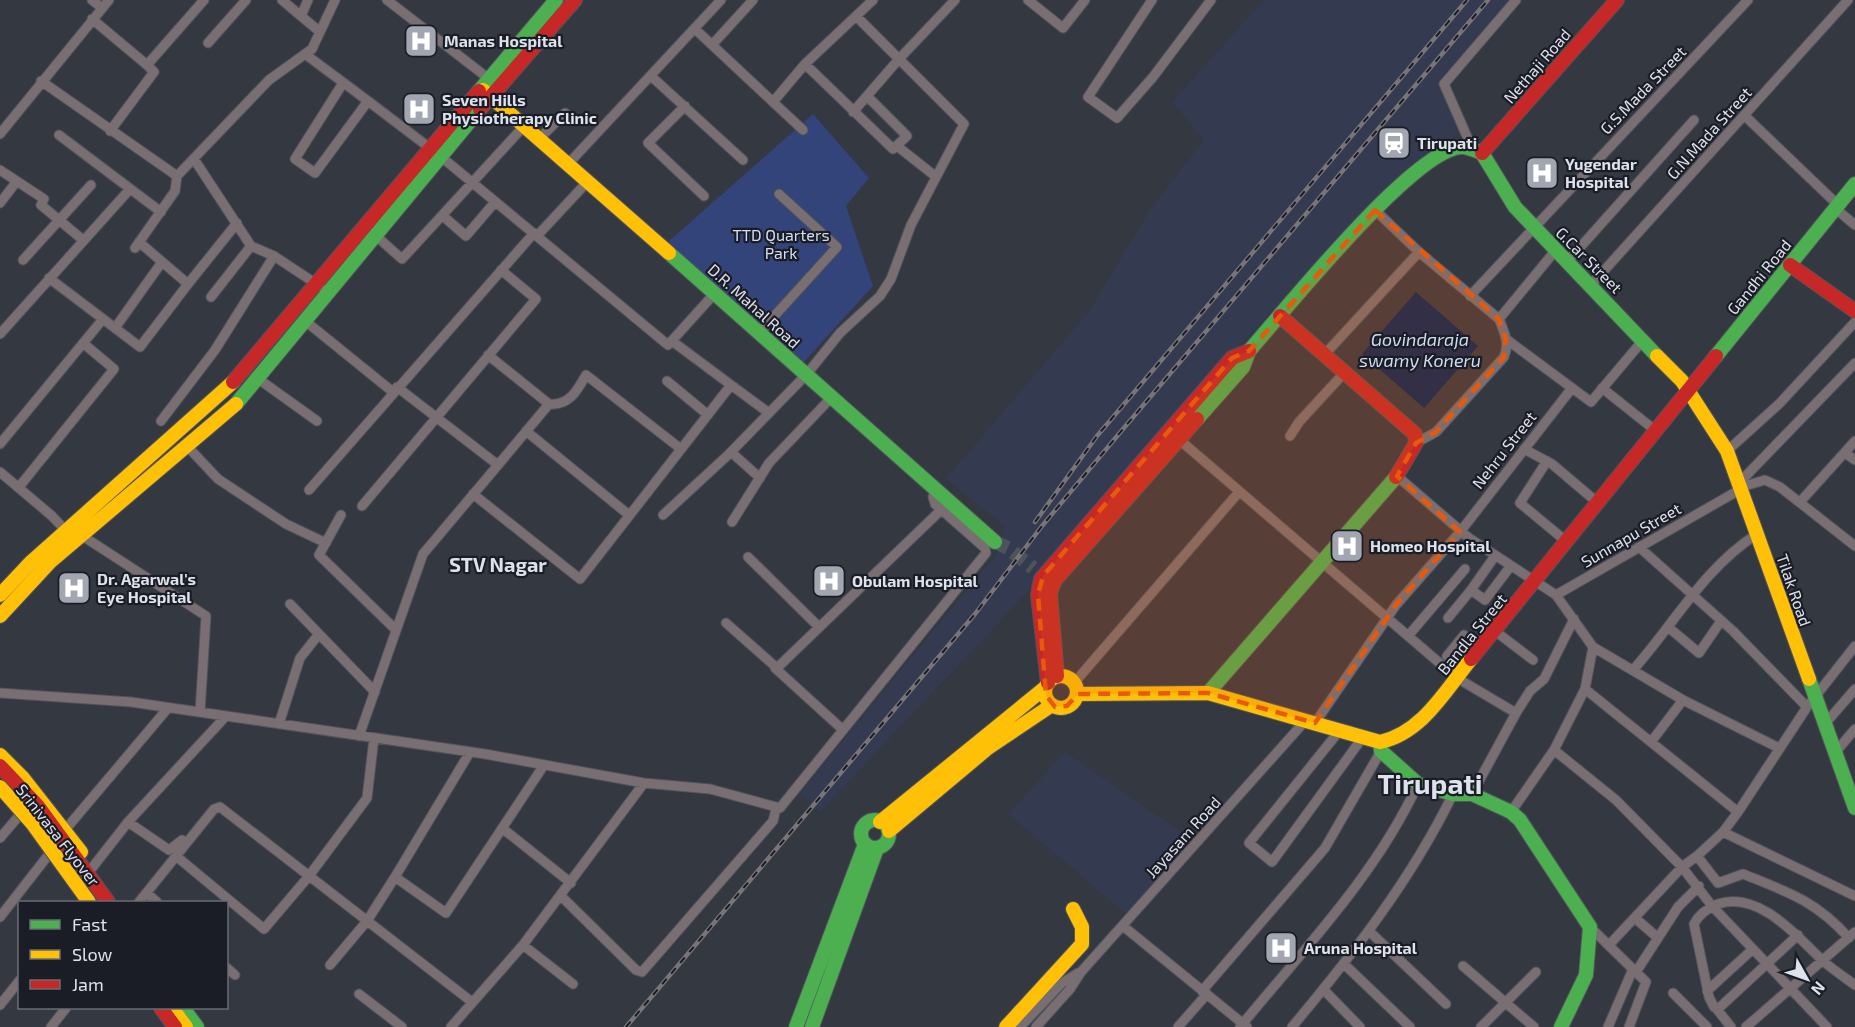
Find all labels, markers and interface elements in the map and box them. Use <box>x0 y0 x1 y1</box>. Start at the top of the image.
hospital icon: Manas Hospital <box>403 23 439 59</box>
street label: Nethaji Road <box>1499 25 1575 107</box>
place label: Manas Hospital <box>444 31 563 50</box>
street label: G.S.Mada Street <box>1596 42 1689 138</box>
street label: G.N.Mada Street <box>1662 83 1755 183</box>
place label: Seven Hills Physiotherapy Clinic <box>442 90 597 128</box>
hospital icon: Seven Hills Physiotherapy Clinic <box>401 91 437 127</box>
station icon: Tirupati <box>1376 125 1412 161</box>
place label: Tirupati <box>1417 133 1477 152</box>
place label: Yugendar Hospital <box>1565 154 1637 191</box>
hospital icon: Yugendar Hospital <box>1524 155 1560 191</box>
street label: G.Car Street <box>1552 223 1626 297</box>
park label: TTD Quarters Park <box>732 225 830 262</box>
street label: Gandhi Road <box>1723 235 1795 318</box>
street label: D.R. Mahal Road <box>704 259 804 352</box>
water label: Govindaraja swamy Koneru <box>1359 328 1481 371</box>
street label: Nehru Street <box>1468 407 1540 492</box>
street label: Sunnapu Street <box>1578 498 1684 571</box>
hospital icon: Homeo Hospital <box>1329 528 1365 564</box>
place label: Homeo Hospital <box>1370 536 1491 555</box>
street label: Tilak Road <box>1773 551 1816 628</box>
district label: STV Nagar <box>449 552 547 576</box>
hospital icon: Obulam Hospital <box>811 563 847 599</box>
place label: Dr. Agarwal's Eye Hospital <box>97 569 196 607</box>
hospital icon: Dr. Agarwal's Eye Hospital <box>56 570 92 606</box>
place label: Obulam Hospital <box>852 571 979 590</box>
street label: Bandla Street <box>1433 589 1510 678</box>
district label: Tirupati <box>1377 766 1483 800</box>
street label: Srinivasa Flyover <box>13 780 104 890</box>
street label: Jayasam Road <box>1141 792 1224 881</box>
legend <box>18 901 228 1009</box>
text: Fast <box>72 913 107 935</box>
hospital icon: Aruna Hospital <box>1263 930 1299 966</box>
place label: Aruna Hospital <box>1304 938 1418 957</box>
text: Slow <box>72 943 113 965</box>
north arrow <box>1777 949 1837 1009</box>
text: Jam <box>72 973 104 995</box>
text: N <box>1808 978 1830 999</box>

